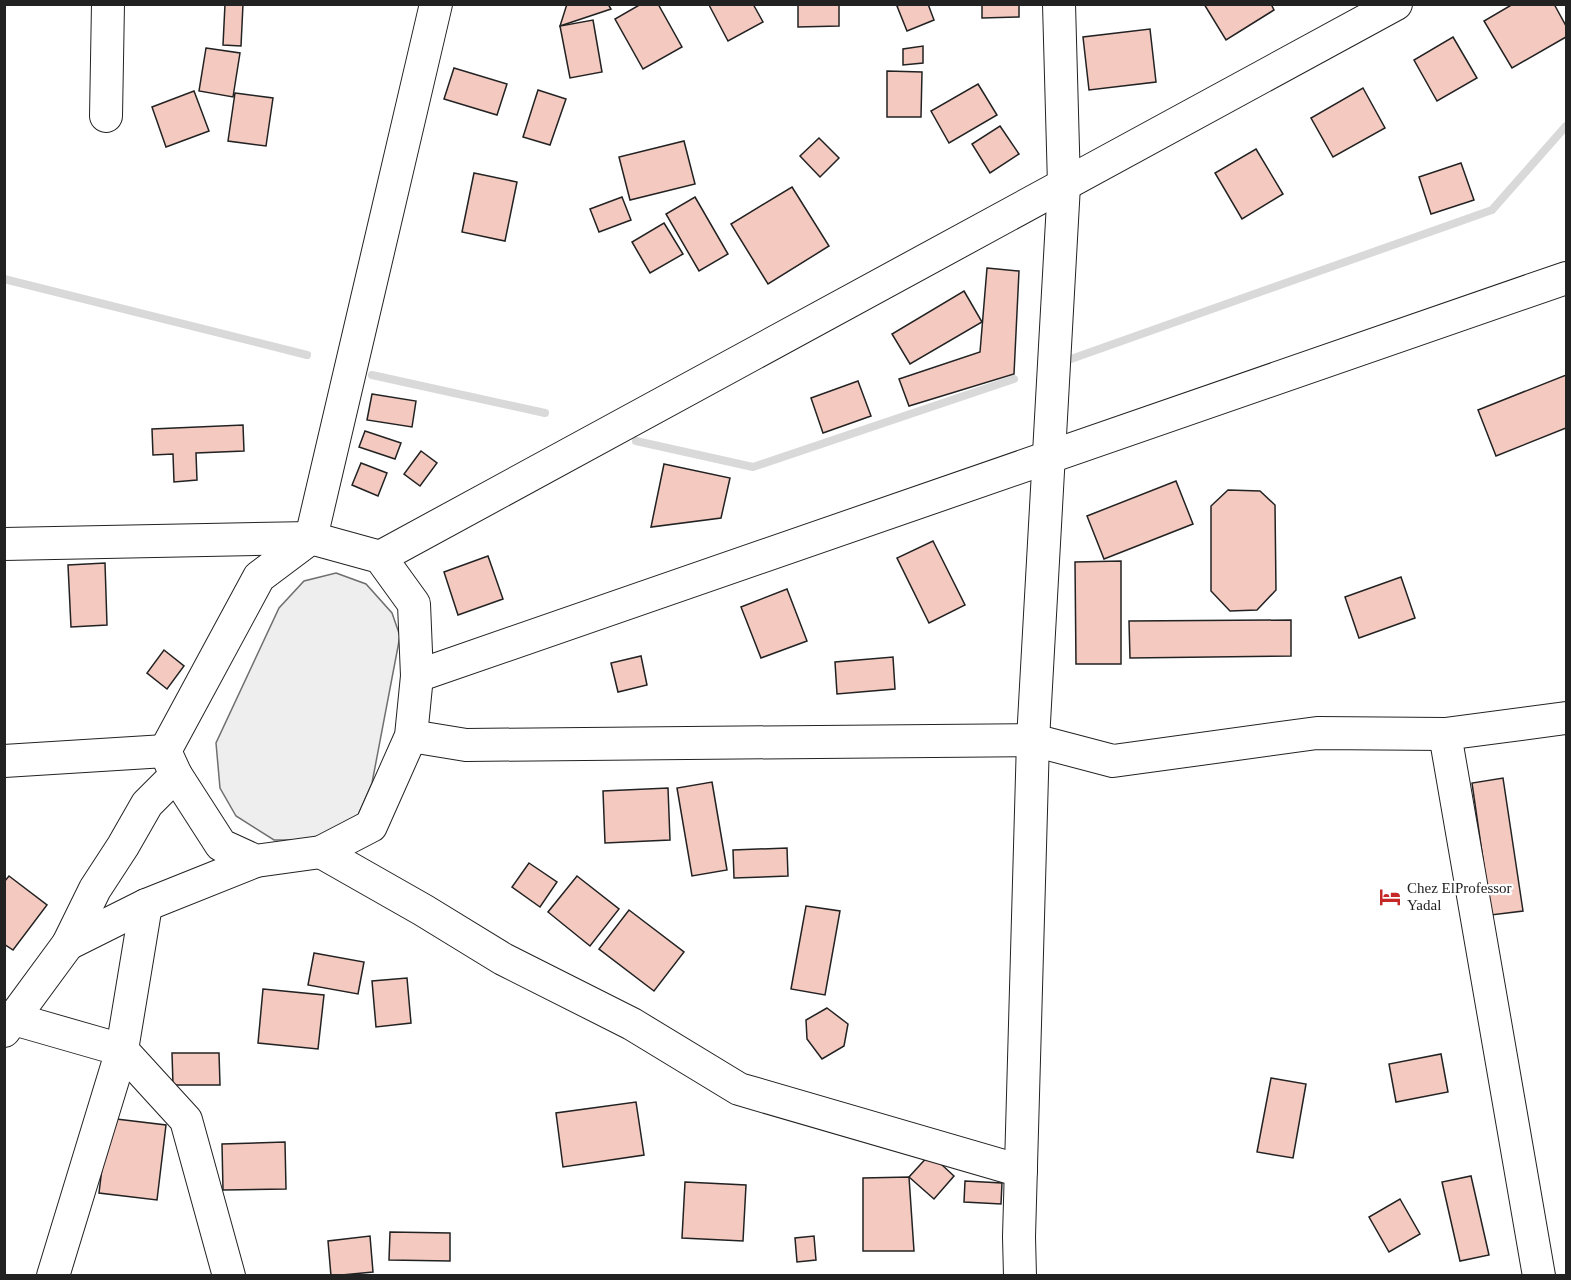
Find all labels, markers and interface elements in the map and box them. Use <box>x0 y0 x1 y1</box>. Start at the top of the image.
place label: Chez ElProfessor Yadal <box>1407 880 1512 913</box>
hotel icon: Chez ElProfessor Yadal <box>1378 885 1402 909</box>

